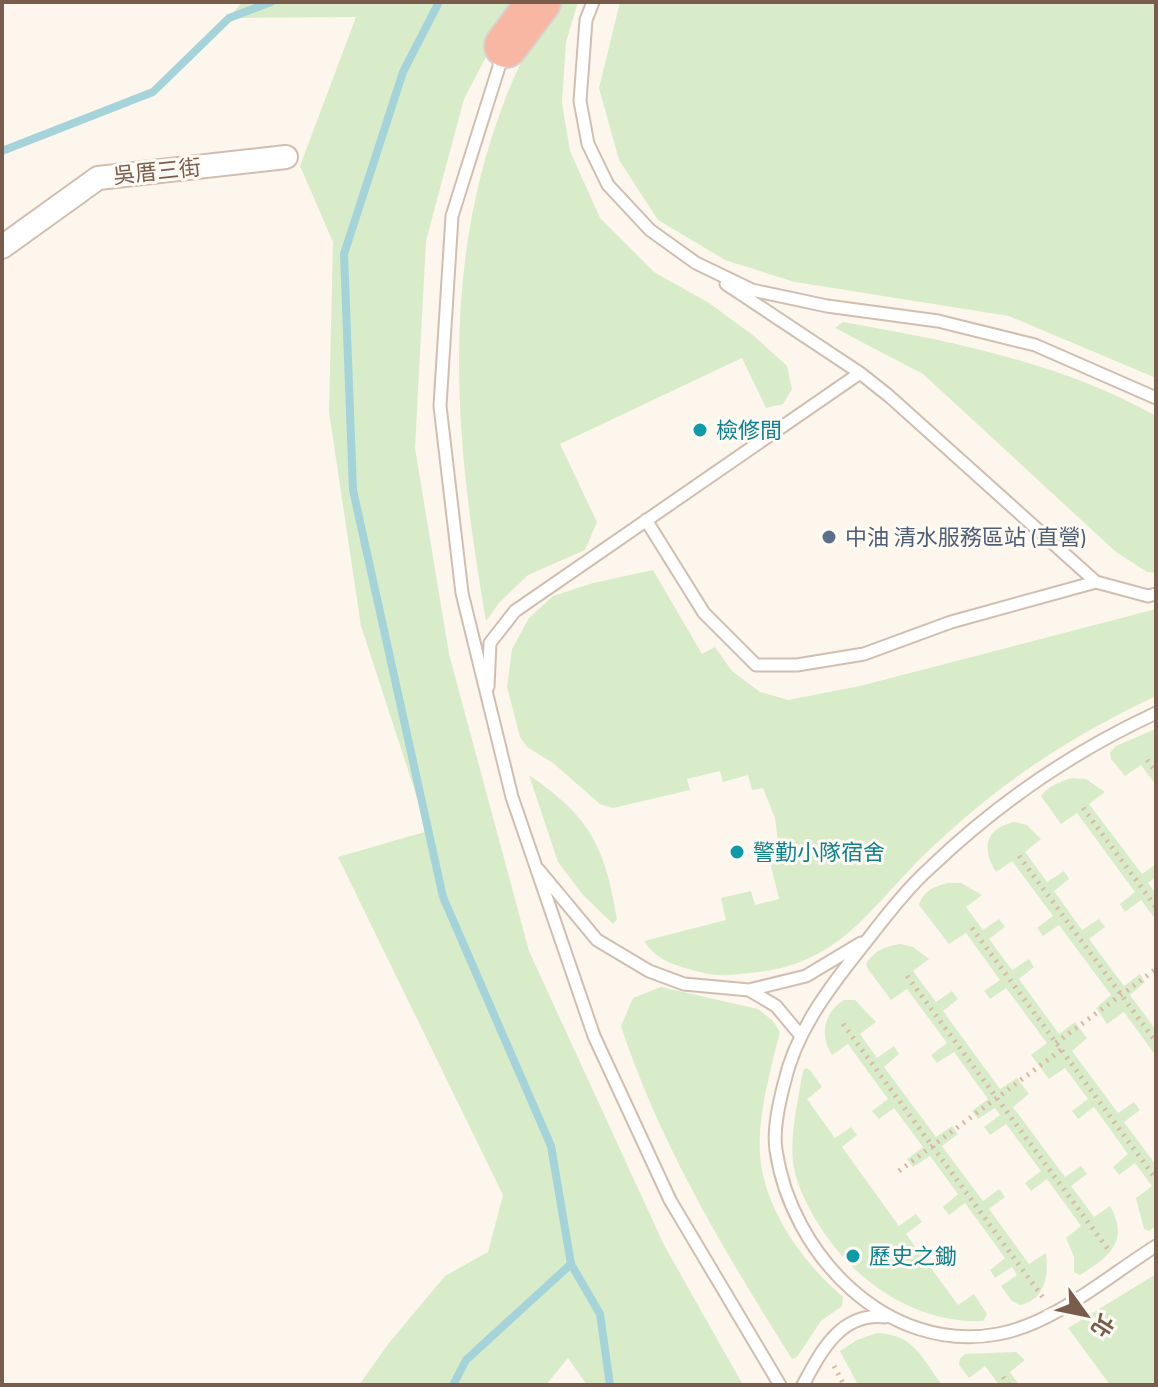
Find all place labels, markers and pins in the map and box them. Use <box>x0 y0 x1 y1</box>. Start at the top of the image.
place label: 檢修間 <box>716 413 782 447</box>
marker: 檢修間 <box>691 421 709 439</box>
place label: 中油 清水服務區站 (直營) <box>845 520 1086 554</box>
marker: 中油 清水服務區站 (直營) <box>820 528 838 546</box>
place label: 警勤小隊宿舍 <box>753 835 885 869</box>
marker: 警勤小隊宿舍 <box>728 843 746 861</box>
place label: 歷史之鋤 <box>869 1239 957 1273</box>
marker: 歷史之鋤 <box>844 1247 862 1265</box>

